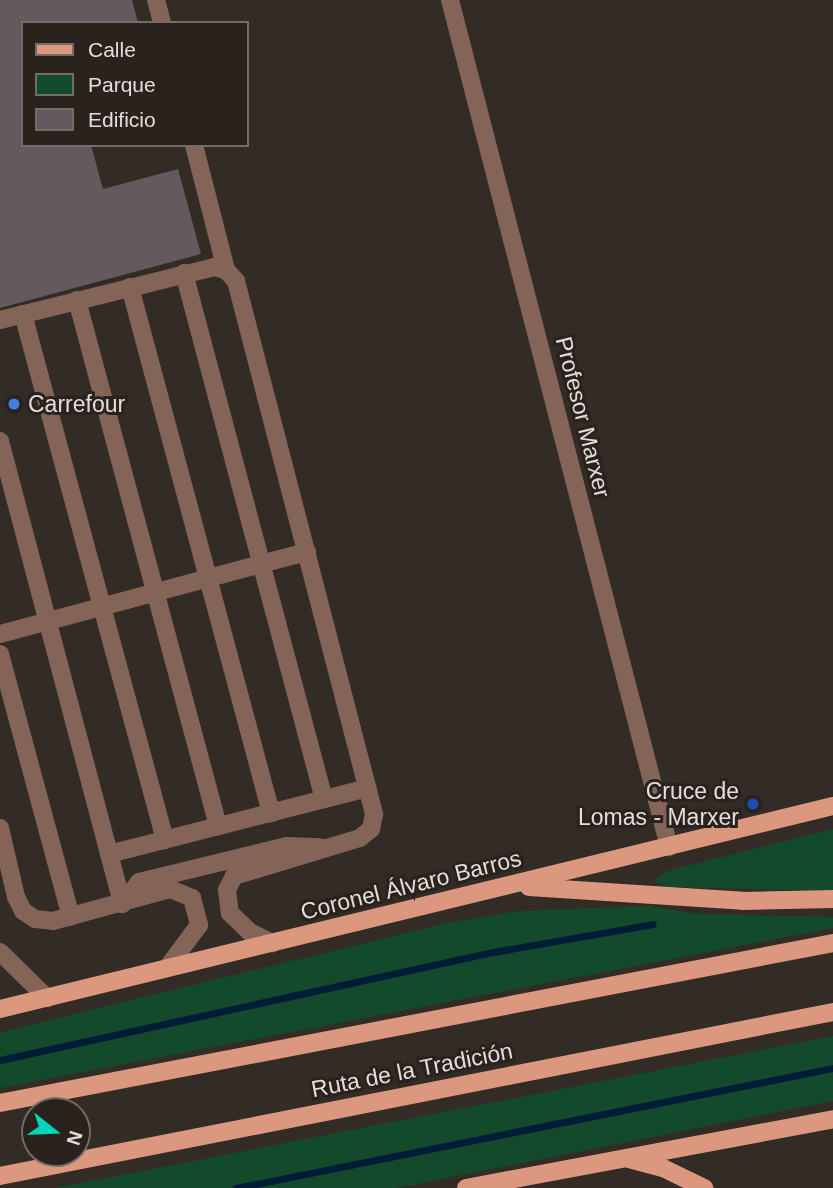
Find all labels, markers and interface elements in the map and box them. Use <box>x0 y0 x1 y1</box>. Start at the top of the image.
legend <box>21 21 248 147</box>
text: Calle <box>88 38 136 61</box>
text: Parque <box>88 73 156 96</box>
text: Edificio <box>88 108 156 131</box>
street label: Profesor Marxer <box>550 334 616 500</box>
place label: Carrefour <box>28 390 125 418</box>
marker: Carrefour <box>6 396 22 412</box>
place label: Cruce de Lomas - Marxer <box>578 777 739 831</box>
marker: Cruce de Lomas - Marxer <box>745 796 761 812</box>
street label: Coronel Álvaro Barros <box>298 844 524 926</box>
street label: Ruta de la Tradición <box>309 1037 515 1103</box>
north arrow <box>21 1097 91 1167</box>
text: N <box>62 1128 87 1148</box>

